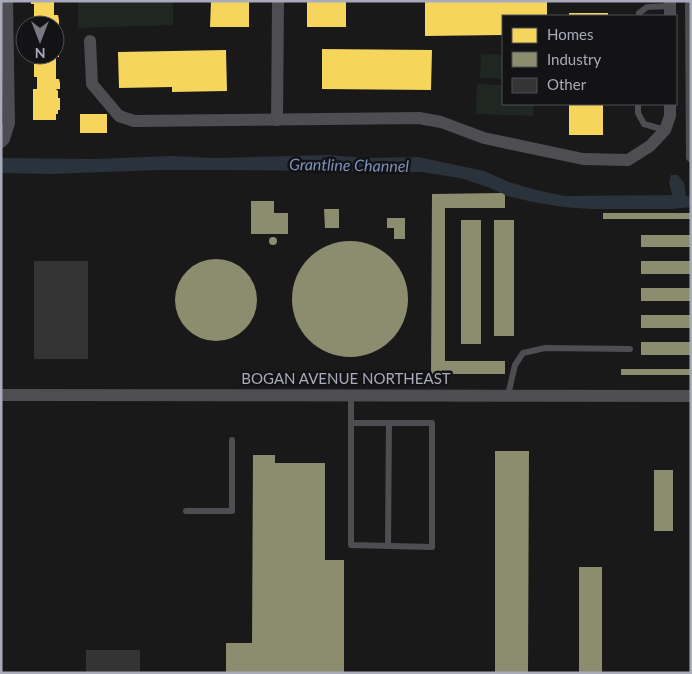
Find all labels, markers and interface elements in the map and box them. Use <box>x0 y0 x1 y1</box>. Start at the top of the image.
north arrow <box>15 15 65 65</box>
legend <box>502 15 677 105</box>
text: Homes <box>547 25 593 43</box>
text: N <box>35 45 45 62</box>
text: Industry <box>547 50 602 68</box>
text: Other <box>547 75 587 93</box>
water label: Grantline Channel <box>289 154 410 175</box>
street label: BOGAN AVENUE NORTHEAST <box>241 369 451 387</box>

